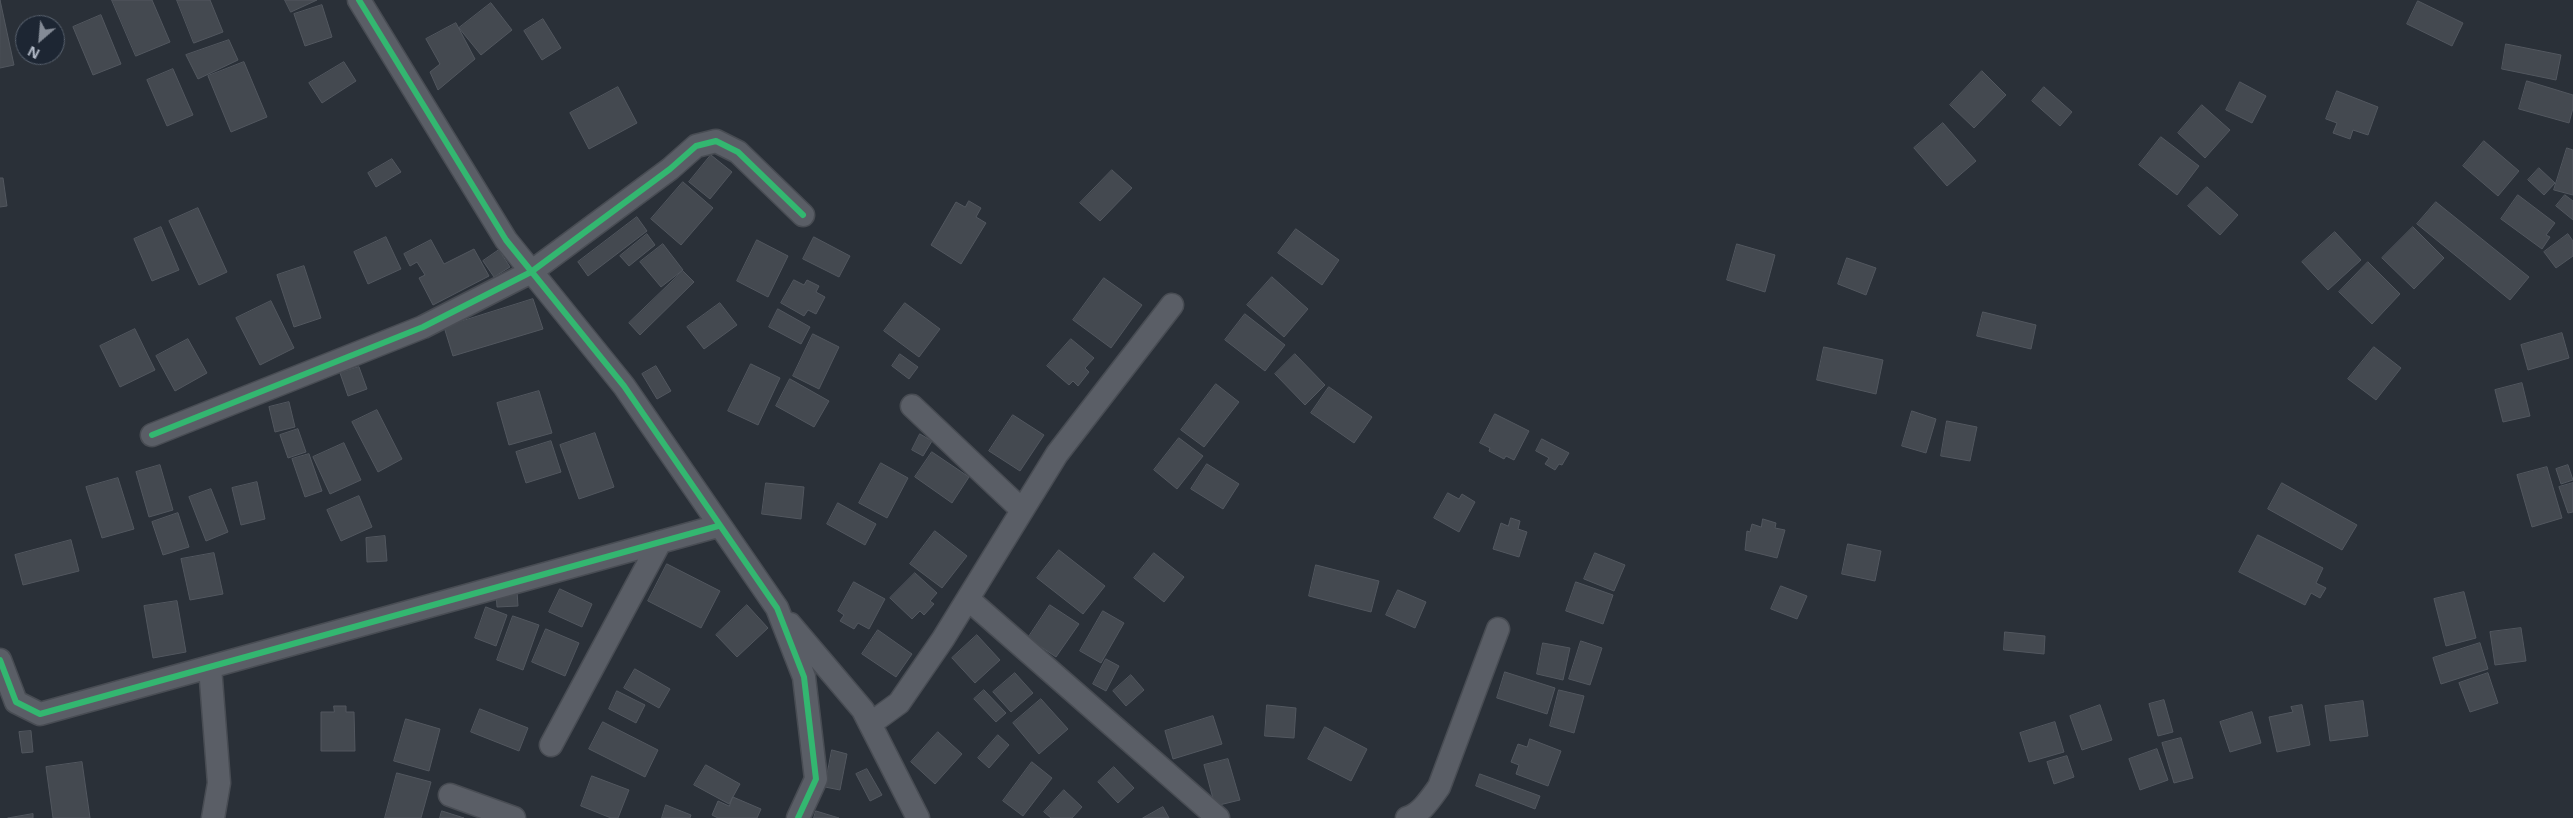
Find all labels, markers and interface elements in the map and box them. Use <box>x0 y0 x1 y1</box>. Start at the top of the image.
north arrow <box>15 15 65 65</box>
text: N <box>24 42 43 64</box>

